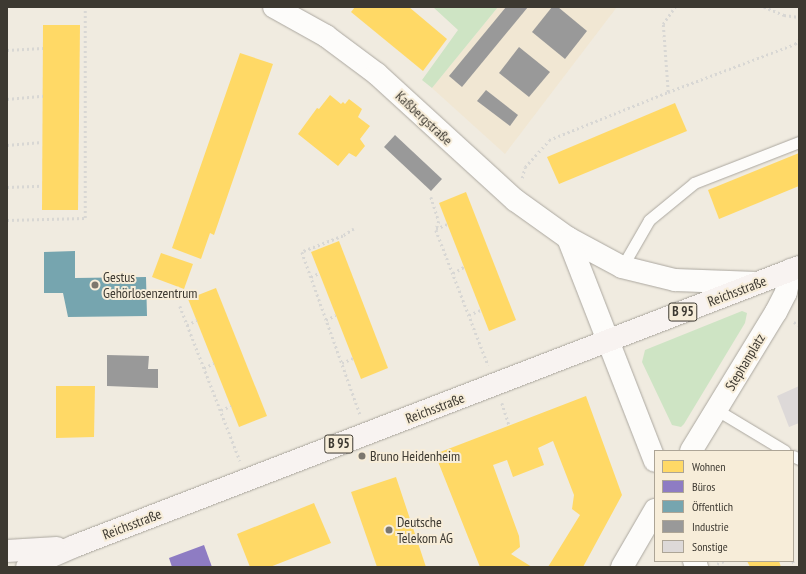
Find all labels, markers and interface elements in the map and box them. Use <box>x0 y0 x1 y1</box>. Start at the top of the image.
street label: Kaßbergstraße <box>392 88 456 148</box>
place label: Gestus Gehörlosenzentrum <box>103 269 197 302</box>
street label: Reichsstraße <box>705 272 769 310</box>
marker: Gestus Gehörlosenzentrum <box>90 280 100 290</box>
road number: B 95 <box>668 301 698 323</box>
street label: Stephanplatz <box>721 331 769 393</box>
street label: Reichsstraße <box>403 389 467 427</box>
road number: B 95 <box>324 433 354 455</box>
place label: Bruno Heidenheim <box>370 448 460 464</box>
legend <box>654 450 794 562</box>
marker: Bruno Heidenheim <box>357 451 367 461</box>
text: Wohnen <box>692 459 726 474</box>
text: Büros <box>692 479 715 494</box>
text: Öffentlich <box>692 499 733 514</box>
street label: Reichsstraße <box>100 505 164 543</box>
place label: Deutsche Telekom AG <box>397 514 453 546</box>
text: Industrie <box>692 519 729 534</box>
marker: Deutsche Telekom AG <box>384 525 394 535</box>
text: Sonstige <box>692 539 728 554</box>

